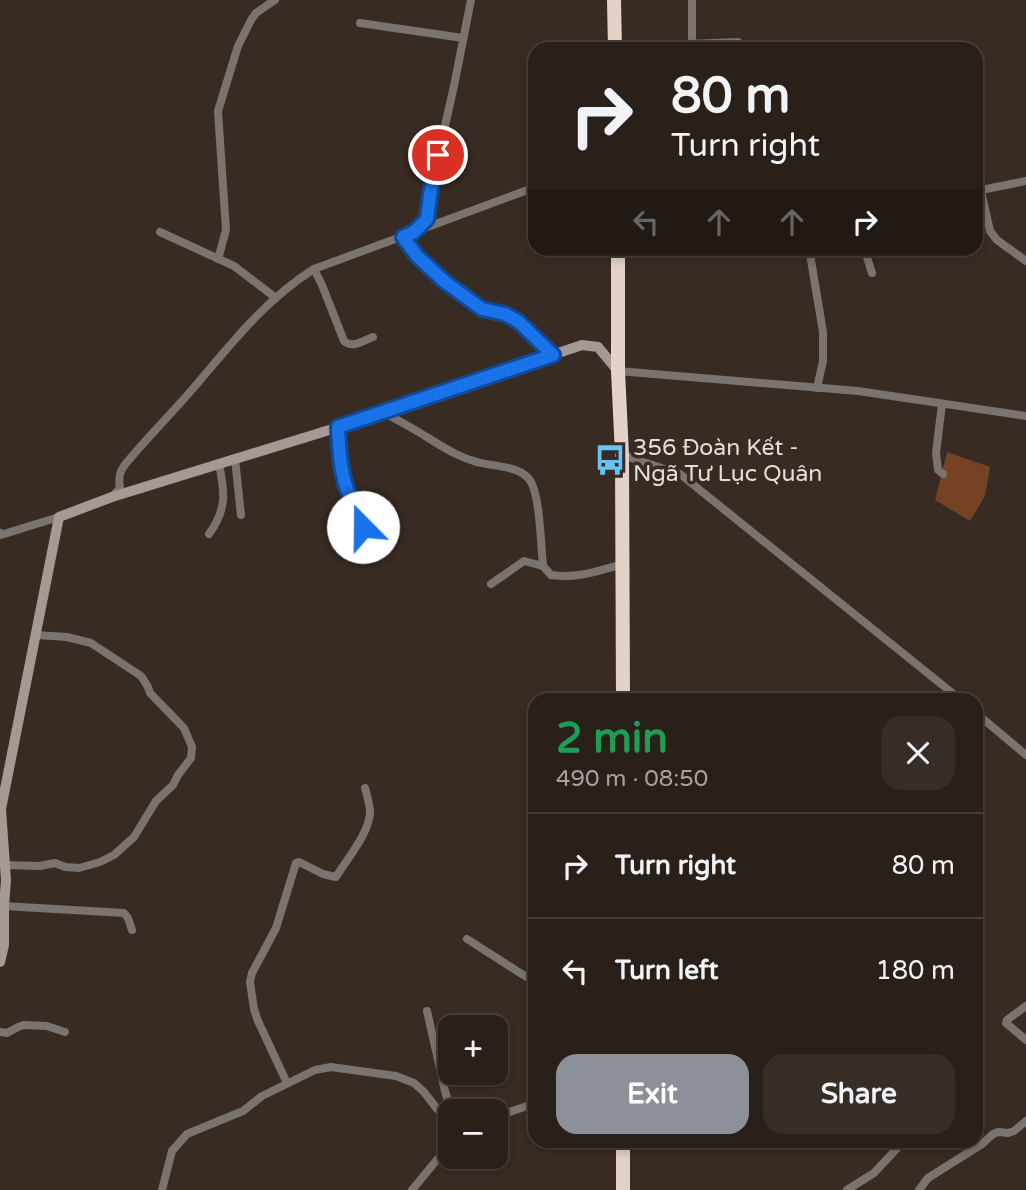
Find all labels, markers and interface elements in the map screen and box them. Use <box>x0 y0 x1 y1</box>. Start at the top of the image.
text: 80 m <box>671 67 790 126</box>
icon: right <box>556 70 647 161</box>
pin <box>408 125 468 185</box>
text: Turn right <box>671 127 820 165</box>
icon: arrive <box>419 136 457 174</box>
icon: left <box>627 203 665 241</box>
icon: ahead <box>700 203 738 241</box>
icon: ahead <box>773 203 811 241</box>
icon: right <box>846 203 884 241</box>
place label: 356 Đoàn Kết - Ngã Tư Lục Quân <box>633 434 822 488</box>
bus stop icon: 356 Đoàn Kết - Ngã Tư Lục Quân <box>593 443 627 477</box>
position arrow <box>326 490 400 564</box>
text: 2 min <box>556 713 668 764</box>
button: close <box>881 716 955 790</box>
text: 490 m · 08:50 <box>556 765 708 793</box>
icon: right <box>556 847 594 885</box>
text: Turn right <box>615 850 736 881</box>
text: 80 m <box>892 850 955 881</box>
icon: left <box>556 952 594 990</box>
text: Turn left <box>615 955 718 986</box>
text: 180 m <box>875 955 955 986</box>
map controls <box>438 1015 508 1169</box>
button: + <box>438 1015 508 1085</box>
button: Exit <box>556 1054 749 1134</box>
button: Share <box>763 1054 955 1134</box>
button: − <box>438 1099 508 1169</box>

